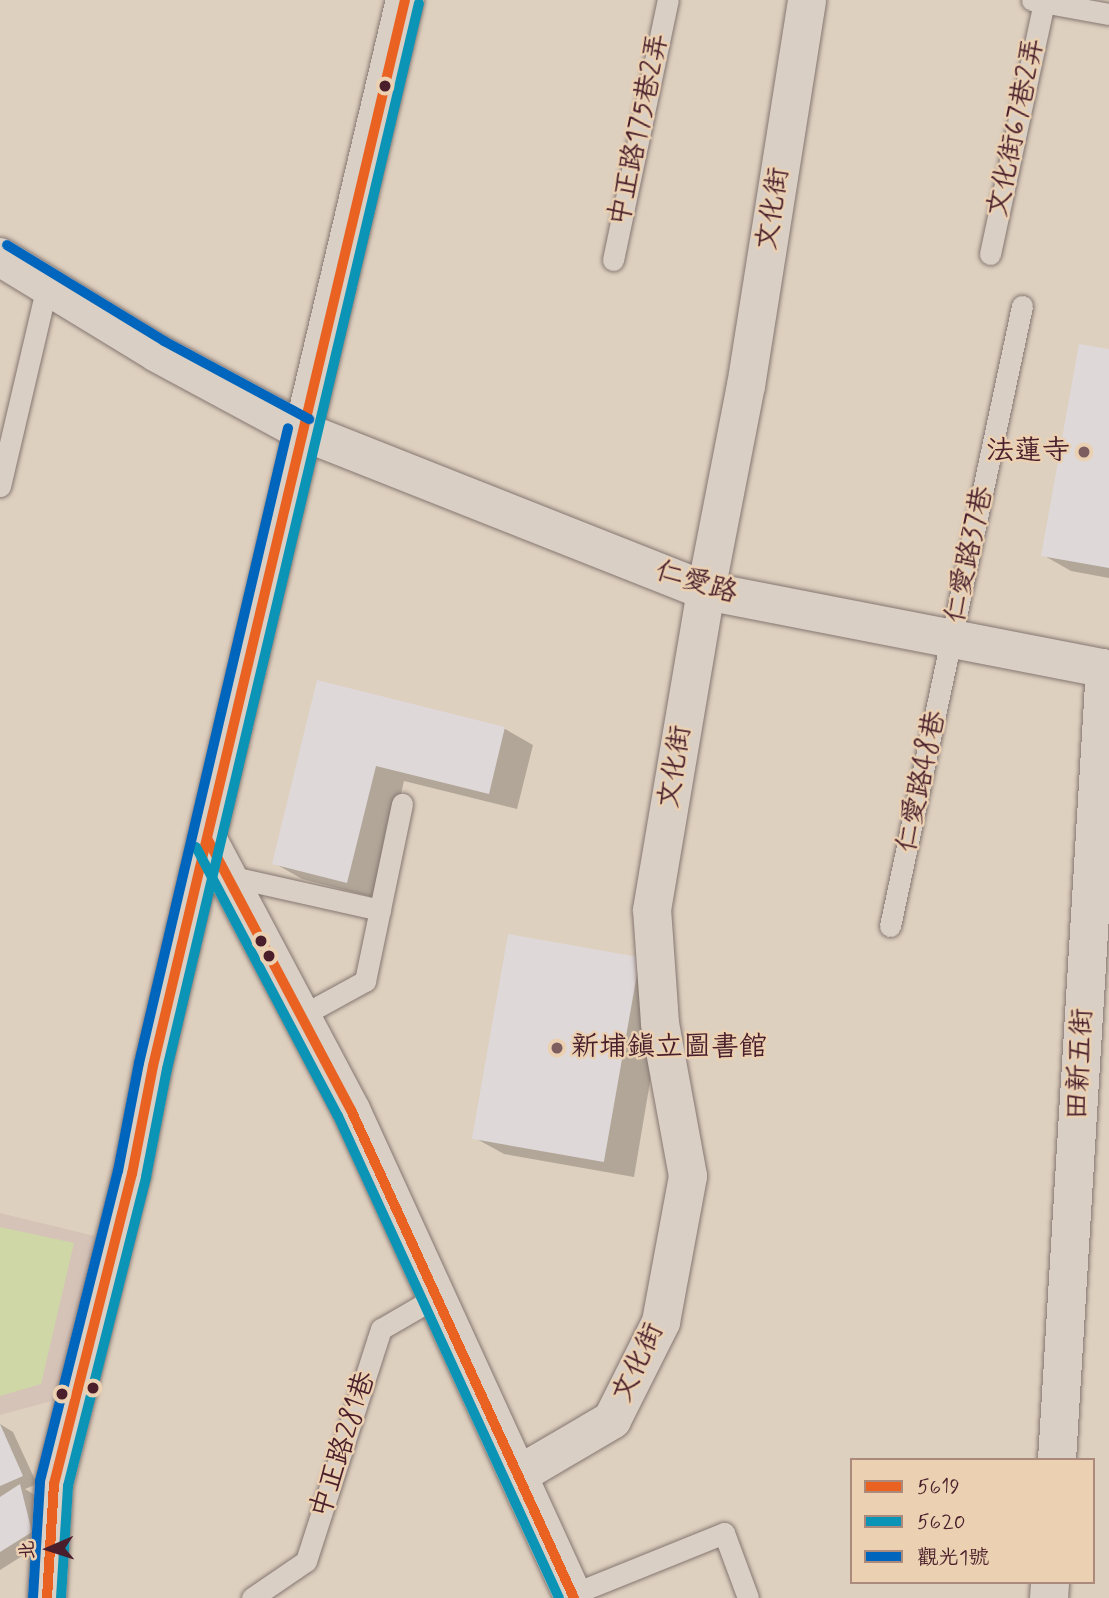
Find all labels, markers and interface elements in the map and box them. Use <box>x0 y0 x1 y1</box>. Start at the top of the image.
street label: 中正路175巷2弄 <box>603 31 677 229</box>
street label: 文化街67巷2弄 <box>982 35 1052 221</box>
unlabelled marker <box>378 79 392 93</box>
street label: 文化街 <box>751 165 797 253</box>
place label: 法蓮寺 <box>986 435 1070 469</box>
marker: 法蓮寺 <box>1076 444 1092 460</box>
street label: 仁愛路37巷 <box>939 484 1001 626</box>
street label: 仁愛路 <box>651 555 741 611</box>
street label: 仁愛路48巷 <box>891 708 953 856</box>
street label: 文化街 <box>653 723 699 811</box>
unlabelled marker <box>254 934 268 948</box>
unlabelled marker <box>262 949 276 963</box>
street label: 田新五街 <box>1061 1007 1101 1121</box>
place label: 新埔鎮立圖書館 <box>571 1031 767 1065</box>
marker: 新埔鎮立圖書館 <box>549 1040 565 1056</box>
street label: 文化街 <box>606 1318 672 1408</box>
street label: 中正路281巷 <box>305 1368 383 1522</box>
unlabelled marker <box>86 1381 100 1395</box>
unlabelled marker <box>55 1387 69 1401</box>
legend <box>850 1458 1095 1584</box>
text: 5619 <box>917 1473 960 1501</box>
text: 5620 <box>917 1508 965 1536</box>
north arrow <box>14 1514 84 1584</box>
text: 北 <box>15 1540 41 1560</box>
text: 觀光1號 <box>917 1544 989 1572</box>

